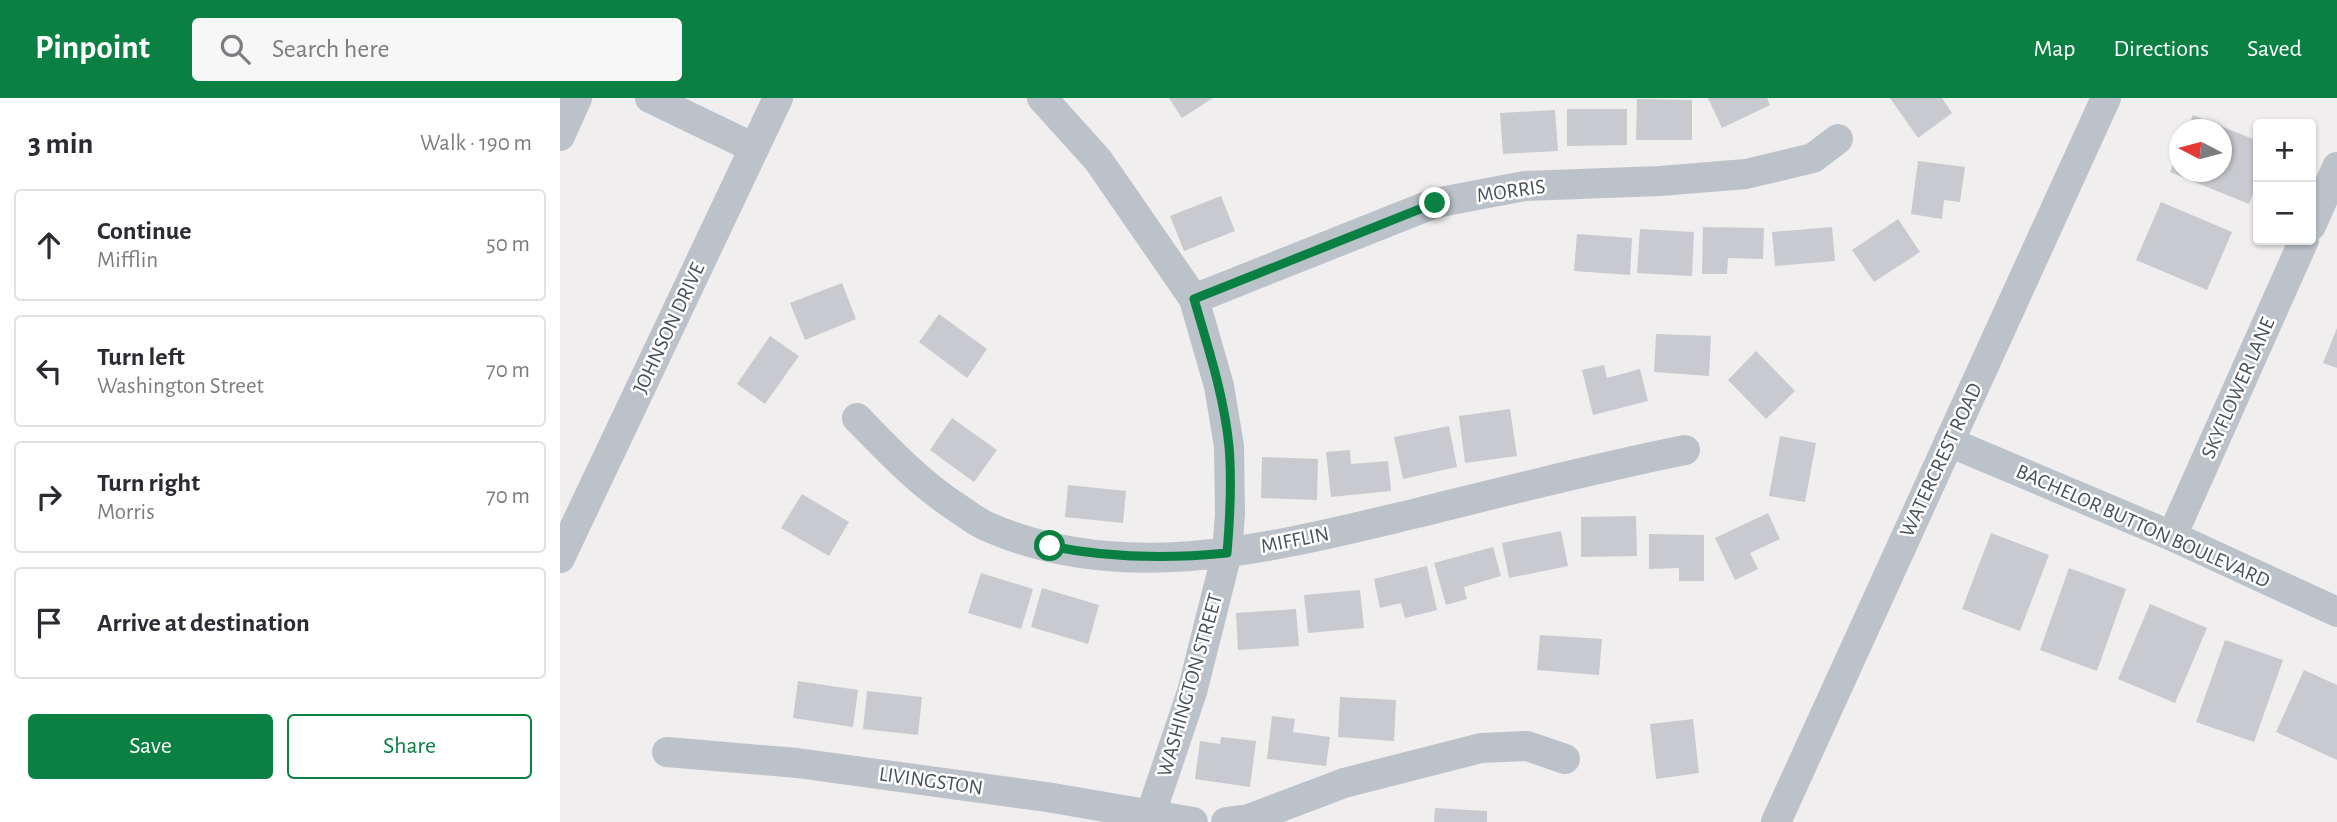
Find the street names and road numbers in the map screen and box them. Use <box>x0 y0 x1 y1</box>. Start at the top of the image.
street label: MORRIS <box>1475 176 1547 206</box>
street label: JOHNSON DRIVE <box>630 259 708 397</box>
street label: SKYFLOWER LANE <box>2198 314 2278 462</box>
street label: WATERCREST ROAD <box>1896 380 1986 540</box>
street label: BACHELOR BUTTON BOULEVARD <box>2013 460 2273 592</box>
street label: MIFFLIN <box>1259 523 1331 557</box>
street label: WASHINGTON STREET <box>1154 591 1226 779</box>
street label: LIVINGSTON <box>878 763 984 799</box>

